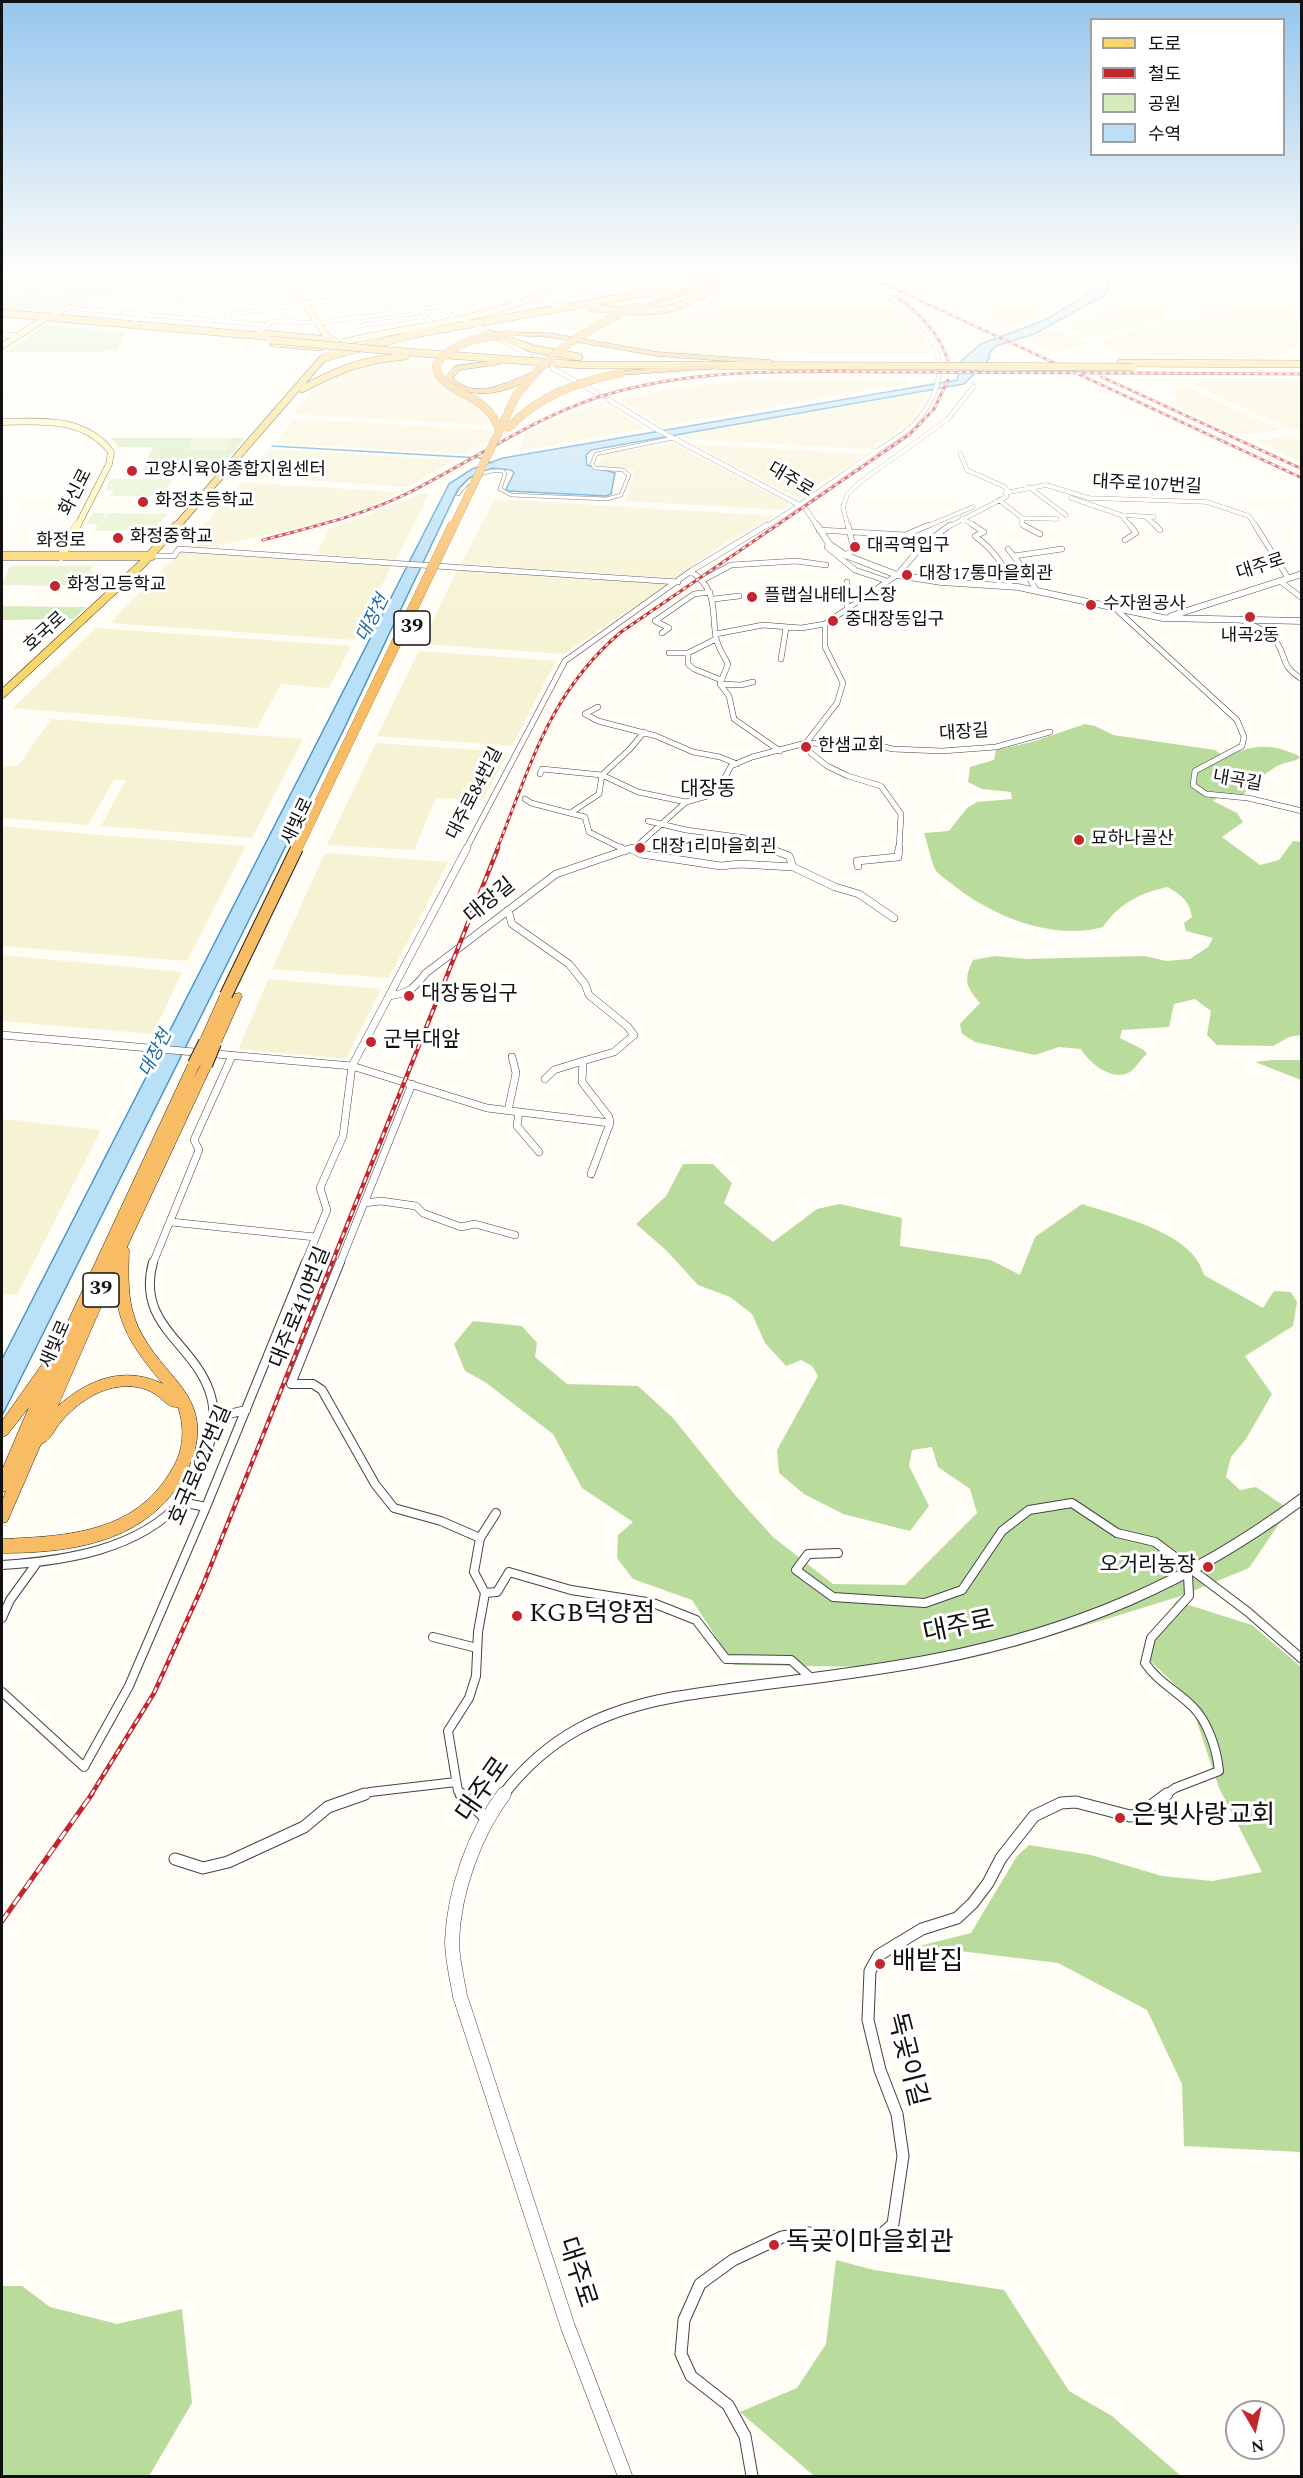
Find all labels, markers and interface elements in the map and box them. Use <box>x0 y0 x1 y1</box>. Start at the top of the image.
legend <box>1090 18 1285 156</box>
text: 도로 <box>1148 31 1181 58</box>
text: 철도 <box>1148 61 1181 88</box>
text: 공원 <box>1148 91 1181 118</box>
text: 수역 <box>1148 121 1181 148</box>
street label: 대주로 <box>763 459 817 503</box>
place label: 고양시육아종합지원센터 <box>144 460 326 482</box>
marker: 고양시육아종합지원센터 <box>125 464 139 478</box>
street label: 화신로 <box>56 466 98 520</box>
street label: 대주로107번길 <box>1092 472 1202 500</box>
place label: 화정초등학교 <box>155 491 254 513</box>
marker: 화정초등학교 <box>136 495 150 509</box>
place label: 화정중학교 <box>130 527 213 549</box>
street label: 화정로 <box>36 531 86 553</box>
marker: 화정중학교 <box>111 531 125 545</box>
place label: 대곡역입구 <box>867 536 950 558</box>
marker: 대곡역입구 <box>848 540 862 554</box>
street label: 대주로 <box>1234 550 1288 586</box>
place label: 대장17통마을회관 <box>919 564 1053 586</box>
marker: 대장17통마을회관 <box>900 568 914 582</box>
place label: 화정고등학교 <box>67 575 166 597</box>
marker: 화정고등학교 <box>48 579 62 593</box>
place label: 플랩실내테니스장 <box>764 586 896 608</box>
marker: 플랩실내테니스장 <box>745 590 759 604</box>
water label: 대장천 <box>353 592 395 646</box>
place label: 수자원공사 <box>1103 594 1186 616</box>
marker: 수자원공사 <box>1084 598 1098 612</box>
street label: 호국로 <box>20 608 72 658</box>
place label: 중대장동입구 <box>845 610 944 632</box>
marker: 내곡2동 <box>1243 610 1257 624</box>
road number: 39 <box>394 611 430 645</box>
marker: 중대장동입구 <box>826 614 840 628</box>
place label: 내곡2동 <box>1221 626 1279 648</box>
street label: 대장길 <box>938 721 990 747</box>
place label: 한샘교회 <box>818 736 884 758</box>
marker: 한샘교회 <box>799 740 813 754</box>
street label: 대주로84번길 <box>443 744 509 844</box>
street label: 내곡길 <box>1211 767 1263 797</box>
district label: 대장동 <box>680 779 736 803</box>
street label: 새빛로 <box>278 795 320 849</box>
place label: 묘하나골산 <box>1091 829 1174 851</box>
marker: 묘하나골산 <box>1072 833 1086 847</box>
place label: 대장1리마을회괸 <box>652 837 777 859</box>
marker: 대장1리마을회괸 <box>633 841 647 855</box>
street label: 대장길 <box>461 874 521 930</box>
place label: 대장동입구 <box>421 983 518 1009</box>
marker: 대장동입구 <box>402 989 416 1003</box>
water label: 대장천 <box>136 1027 178 1081</box>
place label: 군부대앞 <box>383 1029 460 1055</box>
marker: 군부대앞 <box>364 1035 378 1049</box>
street label: 대주로410번길 <box>266 1244 338 1372</box>
road number: 39 <box>83 1273 119 1307</box>
street label: 새빛로 <box>37 1318 77 1372</box>
street label: 호국로627번길 <box>165 1402 239 1530</box>
place label: 오거리농장 <box>1099 1554 1196 1580</box>
marker: 오거리농장 <box>1201 1560 1215 1574</box>
place label: KGB덕양점 <box>529 1600 655 1632</box>
street label: 대주로 <box>921 1606 997 1652</box>
marker: KGB덕양점 <box>510 1609 524 1623</box>
street label: 대주로 <box>452 1753 518 1829</box>
place label: 은빛사랑교회 <box>1132 1802 1276 1834</box>
marker: 은빛사랑교회 <box>1113 1811 1127 1825</box>
place label: 배밭집 <box>892 1948 964 1980</box>
marker: 배밭집 <box>873 1957 887 1971</box>
street label: 독곶이길 <box>878 2010 932 2110</box>
place label: 독곶이마을회관 <box>786 2229 953 2261</box>
street label: 대주로 <box>549 2234 601 2312</box>
marker: 독곶이마을회관 <box>767 2238 781 2252</box>
north arrow <box>1225 2400 1285 2460</box>
text: N <box>1249 2433 1266 2459</box>

